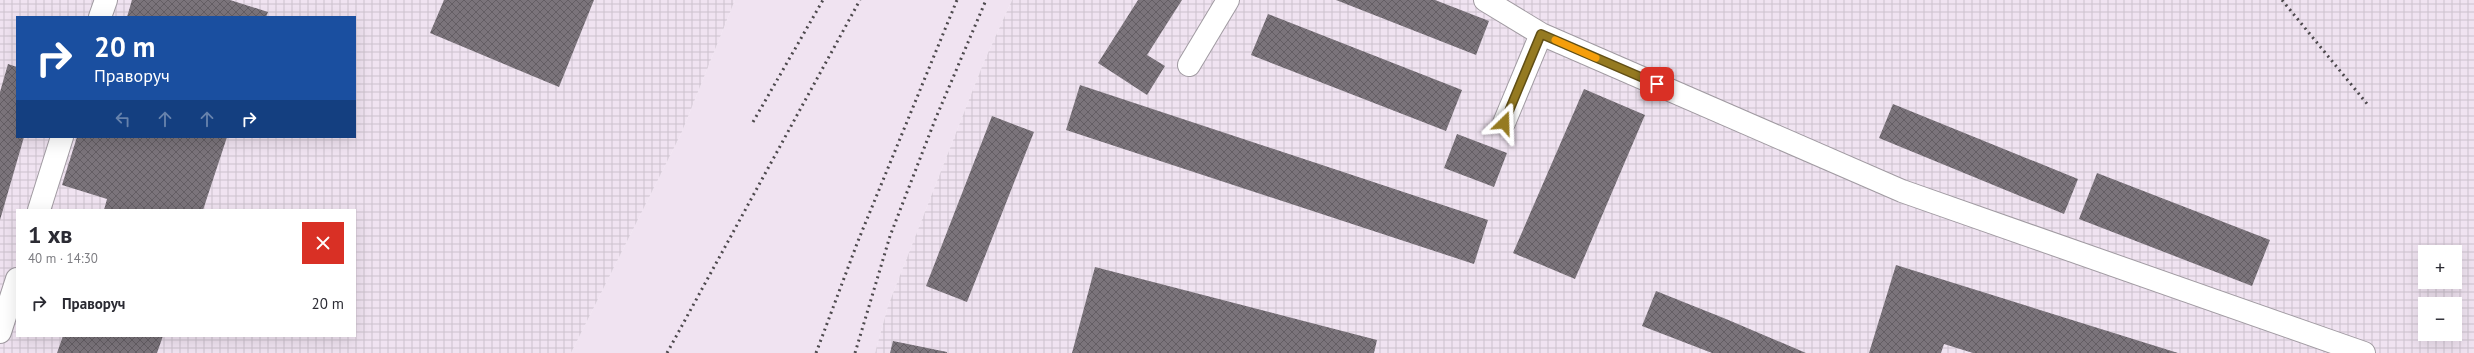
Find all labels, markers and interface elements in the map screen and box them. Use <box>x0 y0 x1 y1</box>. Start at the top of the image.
text: 20 m <box>94 28 155 65</box>
icon: right <box>28 32 80 84</box>
text: Праворуч <box>94 64 170 87</box>
pin <box>1640 67 1674 101</box>
icon: arrive <box>1646 73 1668 95</box>
position arrow <box>1483 102 1525 144</box>
icon: left <box>112 108 134 130</box>
icon: ahead <box>154 108 176 130</box>
icon: ahead <box>196 108 218 130</box>
icon: right <box>238 108 260 130</box>
text: 1 хв <box>28 219 72 250</box>
button: close <box>302 222 344 264</box>
map controls <box>2418 245 2462 341</box>
button: + <box>2418 245 2462 289</box>
text: 40 m · 14:30 <box>28 250 98 267</box>
icon: right <box>28 292 50 314</box>
text: Праворуч <box>62 294 125 313</box>
text: 20 m <box>311 294 344 313</box>
button: − <box>2418 297 2462 341</box>

